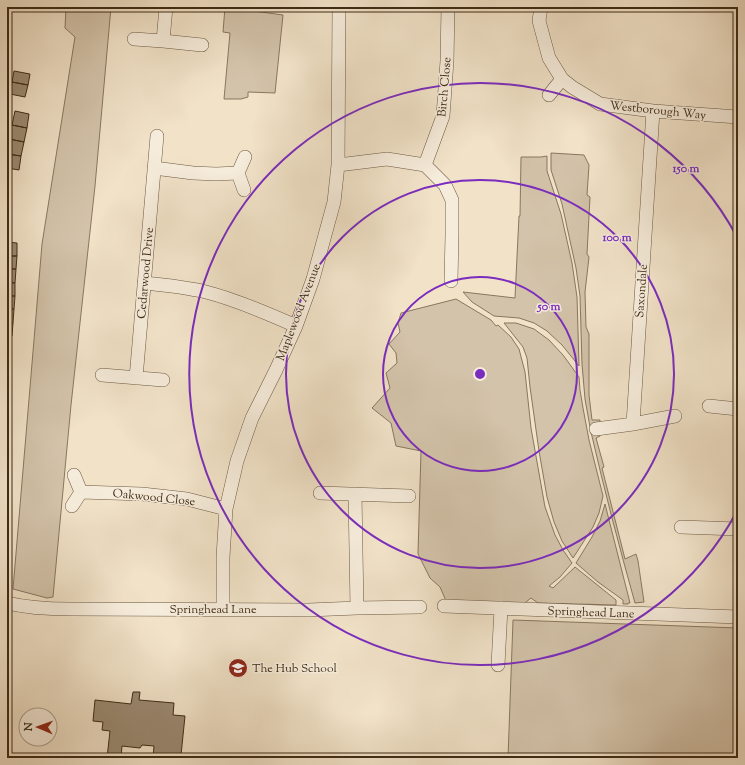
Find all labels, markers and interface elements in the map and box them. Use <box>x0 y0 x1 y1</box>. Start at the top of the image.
street label: Birch Close <box>433 56 457 118</box>
street label: Westborough Way <box>609 97 707 125</box>
text: 150 m <box>671 160 700 178</box>
street label: Cedarwood Drive <box>133 226 159 319</box>
text: 100 m <box>601 229 632 247</box>
street label: Maplewood Avenue <box>272 261 326 364</box>
street label: Saxondale <box>631 263 653 319</box>
text: 50 m <box>537 298 561 316</box>
centre of rings <box>473 367 487 381</box>
street label: Oakwood Close <box>112 485 196 511</box>
street label: Springhead Lane <box>169 601 257 619</box>
street label: Springhead Lane <box>547 602 635 624</box>
school or university icon: The Hub School <box>227 657 249 679</box>
place label: The Hub School <box>252 660 337 678</box>
north arrow <box>18 707 58 747</box>
text: N <box>21 722 37 732</box>

